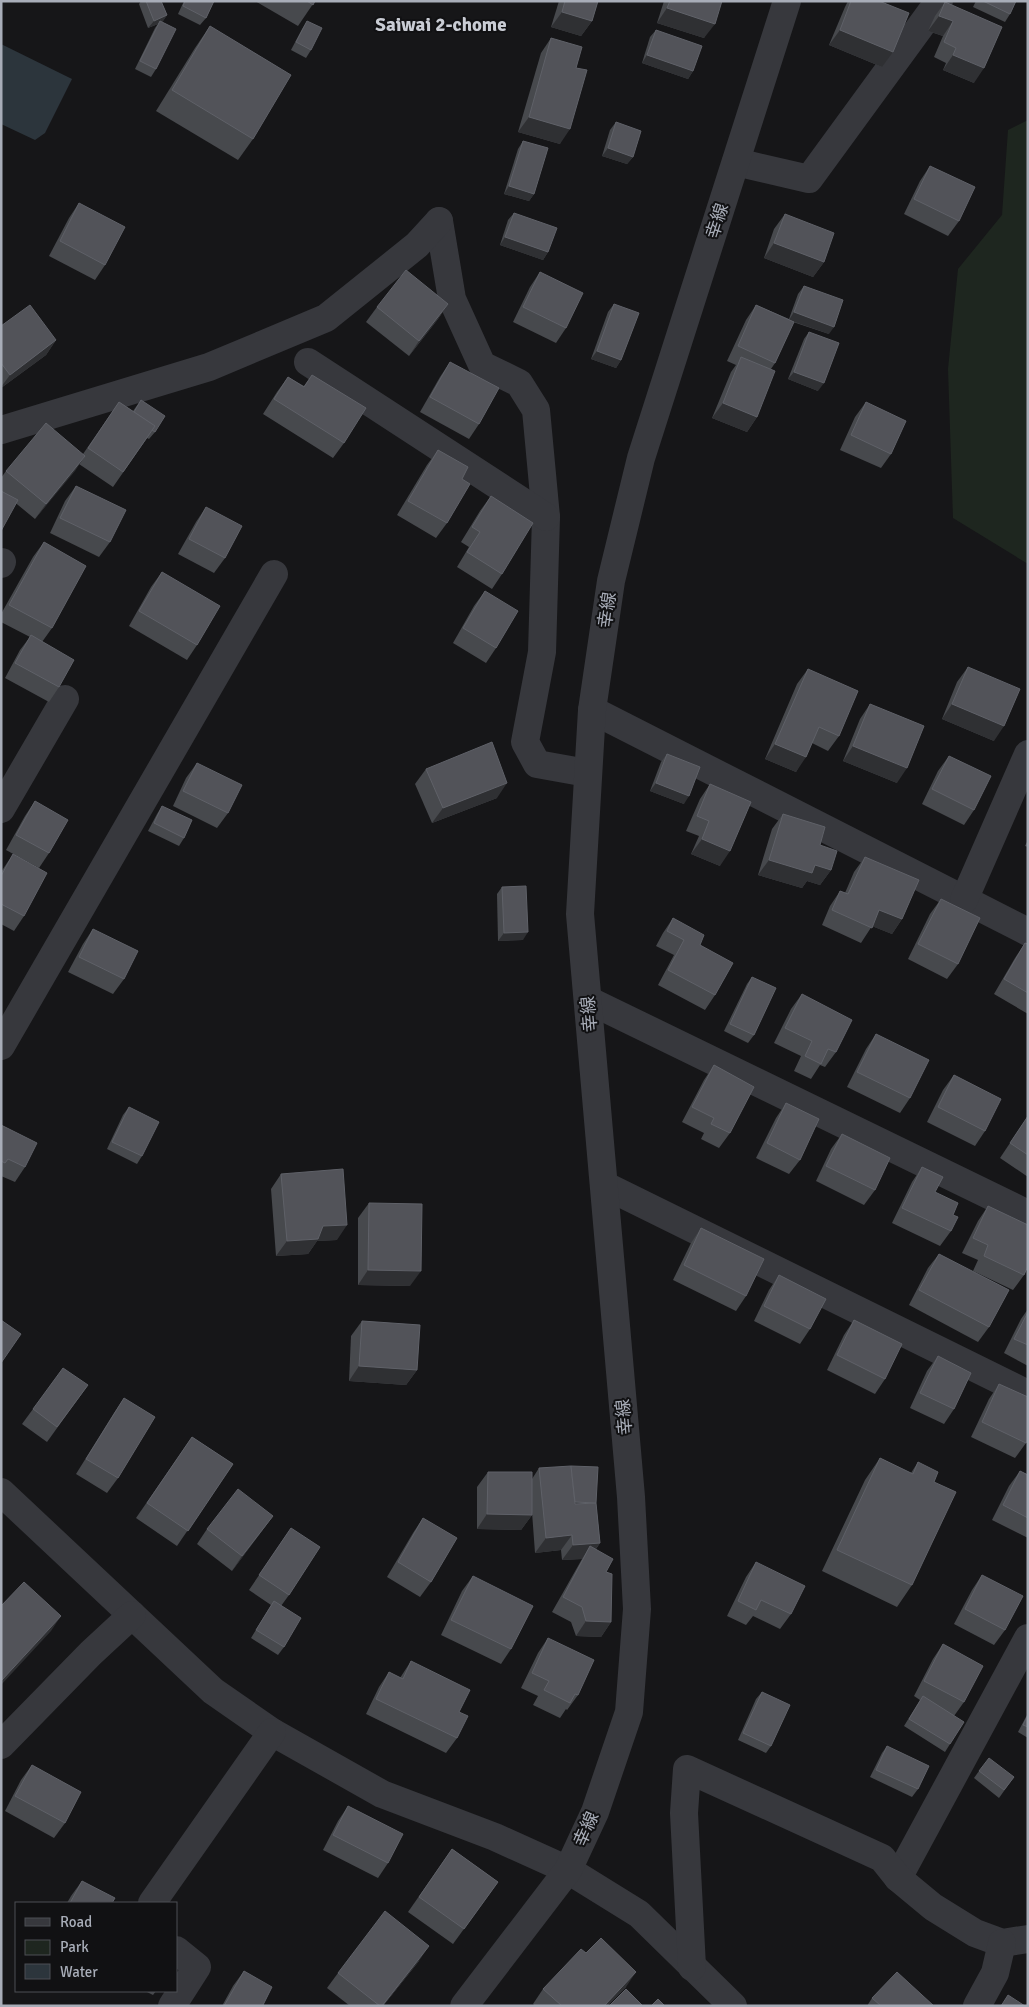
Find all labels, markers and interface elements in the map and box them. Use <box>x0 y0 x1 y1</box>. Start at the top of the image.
district label: Saiwai 2-chome <box>375 13 507 37</box>
street label: 幸線 <box>701 200 733 242</box>
street label: 幸線 <box>594 591 620 629</box>
street label: 幸線 <box>576 995 602 1033</box>
street label: 幸線 <box>611 1398 637 1436</box>
street label: 幸線 <box>569 1808 603 1850</box>
legend <box>15 1902 178 1992</box>
text: Road <box>60 1913 92 1931</box>
text: Park <box>60 1938 89 1956</box>
text: Water <box>60 1963 98 1981</box>

